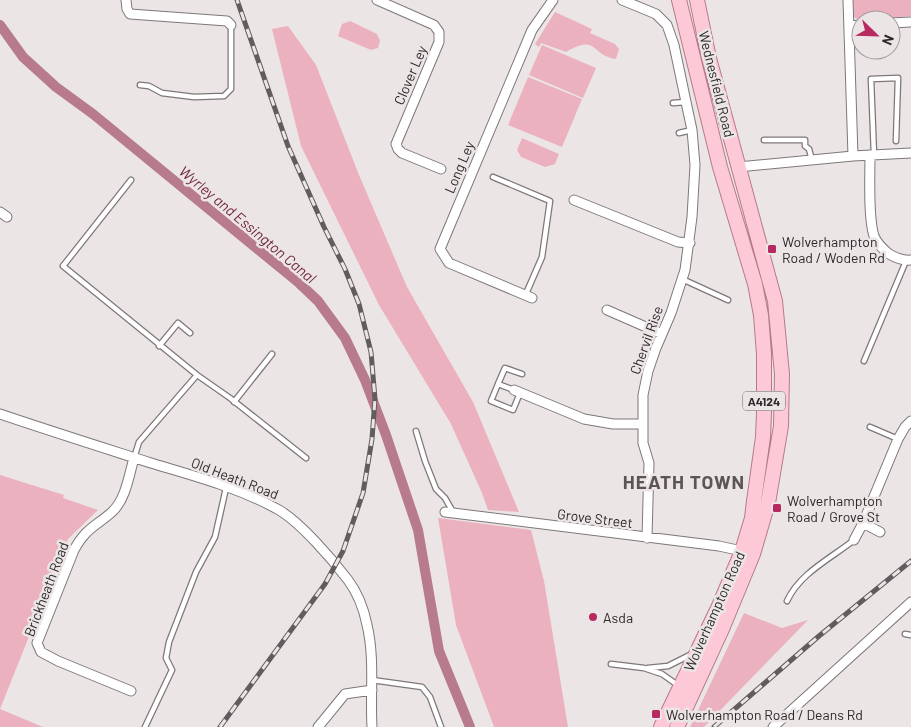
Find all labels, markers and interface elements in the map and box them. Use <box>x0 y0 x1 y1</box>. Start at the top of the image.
north arrow <box>851 10 901 60</box>
street label: Wednesfield Road <box>696 29 738 139</box>
text: N <box>879 33 898 48</box>
street label: Clover Ley <box>390 42 430 107</box>
street label: Long Ley <box>440 138 478 196</box>
water label: Wyrley and Essington Canal <box>176 161 321 287</box>
place label: Wolverhampton Road / Woden Rd <box>782 233 885 266</box>
marker: Wolverhampton Road / Woden Rd <box>766 243 778 255</box>
street label: Chervil Rise <box>626 304 666 376</box>
road number: A4124 <box>743 392 785 411</box>
street label: Old Heath Road <box>189 454 281 502</box>
district label: HEATH TOWN <box>623 470 745 493</box>
place label: Wolverhampton Road / Grove St <box>787 492 883 525</box>
marker: Wolverhampton Road / Grove St <box>771 502 783 514</box>
street label: Grove Street <box>556 505 634 531</box>
street label: Brickheath Road <box>20 539 72 639</box>
street label: Wolverhampton Road <box>680 549 748 673</box>
place label: Asda <box>603 609 633 626</box>
marker: Asda <box>587 611 599 623</box>
place label: Wolverhampton Road / Deans Rd <box>666 706 863 723</box>
marker: Wolverhampton Road / Deans Rd <box>650 708 662 720</box>

